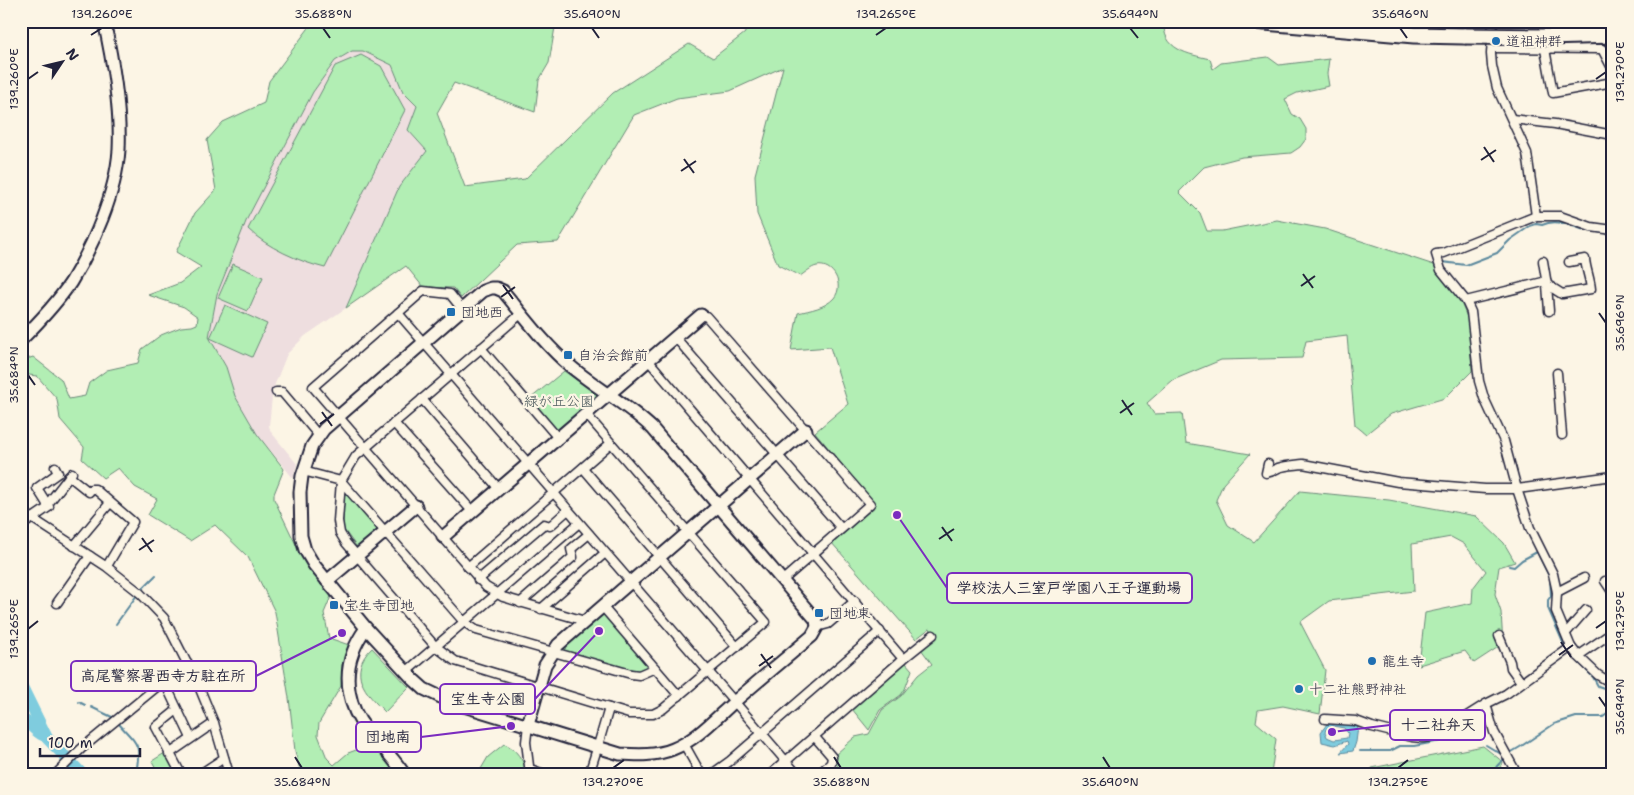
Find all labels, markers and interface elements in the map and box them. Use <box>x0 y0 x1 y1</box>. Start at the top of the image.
text: 139.260°E <box>71 6 133 22</box>
text: 35.688°N <box>294 6 352 22</box>
text: 35.690°N <box>563 6 621 22</box>
text: 139.265°E <box>856 6 916 22</box>
text: 35.694°N <box>1101 6 1159 22</box>
text: 35.696°N <box>1371 6 1429 22</box>
place label: 道祖神群 <box>1506 32 1562 50</box>
marker: 道祖神群 <box>1490 35 1502 47</box>
north arrow <box>38 38 88 88</box>
text: 139.270°E <box>1612 42 1628 102</box>
text: N <box>62 45 83 64</box>
text: 139.260°E <box>6 48 22 110</box>
text: 35.696°N <box>1612 294 1628 352</box>
place label: 団地西 <box>461 303 503 321</box>
marker: 団地西 <box>445 306 457 318</box>
text: 35.684°N <box>6 346 22 404</box>
place label: 自治会館前 <box>578 346 648 364</box>
marker: 自治会館前 <box>562 349 574 361</box>
park label: 緑が丘公園 <box>524 392 594 410</box>
callout: 学校法人三室戸学園八王子運動場 <box>947 573 1192 603</box>
text: 学校法人三室戸学園八王子運動場 <box>956 578 1182 598</box>
text: 139.275°E <box>1612 591 1628 651</box>
place label: 宝生寺団地 <box>344 596 414 614</box>
text: 139.265°E <box>6 599 22 659</box>
marker: 宝生寺団地 <box>328 599 340 611</box>
place label: 団地東 <box>829 604 871 622</box>
marker: 団地東 <box>813 607 825 619</box>
place label: 龍生寺 <box>1382 652 1424 670</box>
marker: 龍生寺 <box>1366 655 1378 667</box>
callout: 高尾警察署西寺方駐在所 <box>71 661 256 691</box>
text: 高尾警察署西寺方駐在所 <box>80 666 246 686</box>
text: 35.694°N <box>1612 678 1628 736</box>
place label: 十二社熊野神社 <box>1309 680 1407 698</box>
marker: 十二社熊野神社 <box>1293 683 1305 695</box>
callout: 宝生寺公園 <box>440 684 535 714</box>
text: 宝生寺公園 <box>450 689 526 709</box>
callout: 十二社弁天 <box>1390 710 1485 740</box>
text: 十二社弁天 <box>1400 715 1476 735</box>
callout: 団地南 <box>356 722 421 752</box>
scale bar <box>40 725 140 757</box>
text: 団地南 <box>365 727 411 747</box>
text: 100 m <box>48 733 93 753</box>
text: 35.684°N <box>273 774 331 790</box>
text: 139.270°E <box>583 774 643 790</box>
text: 35.688°N <box>812 774 870 790</box>
text: 35.690°N <box>1081 774 1139 790</box>
text: 139.275°E <box>1368 774 1428 790</box>

